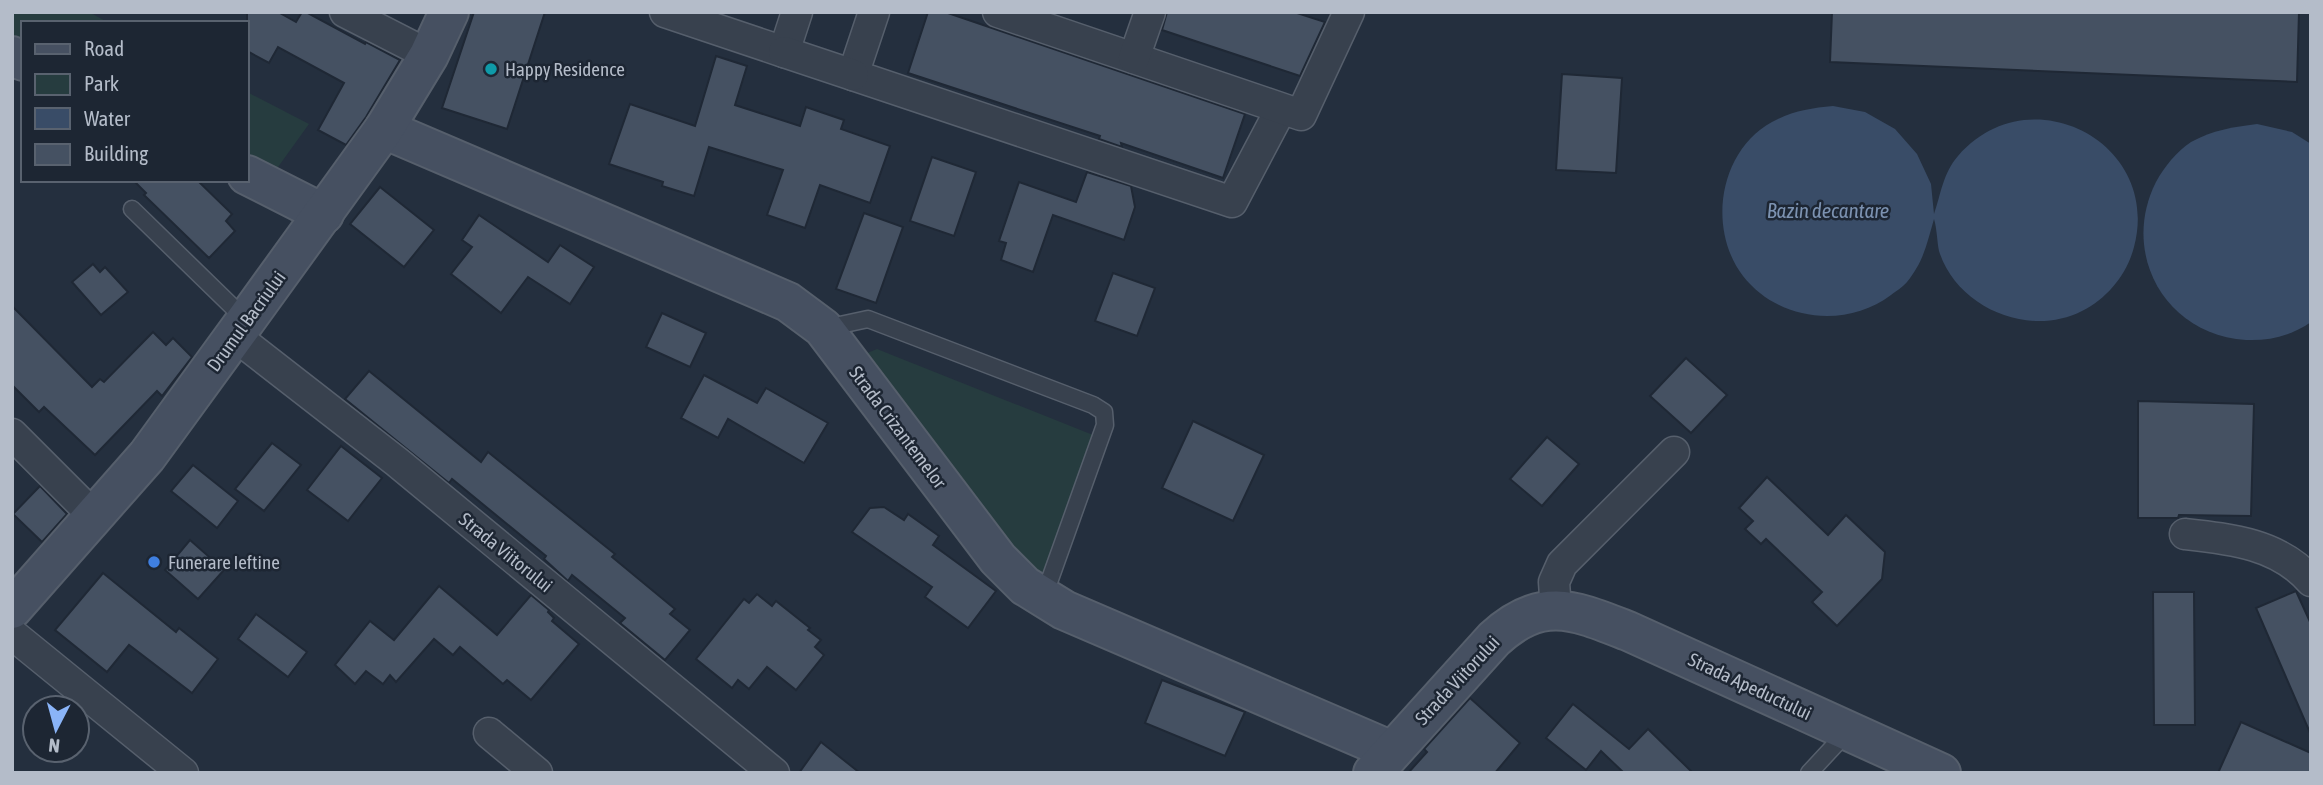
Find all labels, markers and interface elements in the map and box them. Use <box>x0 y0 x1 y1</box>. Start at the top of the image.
legend <box>21 21 248 182</box>
text: Road <box>84 36 124 60</box>
place label: Happy Residence <box>505 58 625 80</box>
marker: Happy Residence <box>483 61 499 77</box>
text: Park <box>84 71 119 95</box>
text: Water <box>84 106 131 130</box>
text: Building <box>84 141 148 165</box>
water label: Bazin decantare <box>1767 198 1889 222</box>
street label: Drumul Bacriului <box>202 267 290 375</box>
street label: Strada Crizantemelor <box>845 362 951 493</box>
street label: Strada Viitorului <box>455 508 557 596</box>
place label: Funerare Ieftine <box>168 551 280 573</box>
marker: Funerare Ieftine <box>146 554 162 570</box>
street label: Strada Viitorului <box>1410 631 1504 729</box>
street label: Strada Apeductului <box>1685 648 1815 724</box>
north arrow <box>21 694 91 764</box>
text: N <box>47 734 61 757</box>

